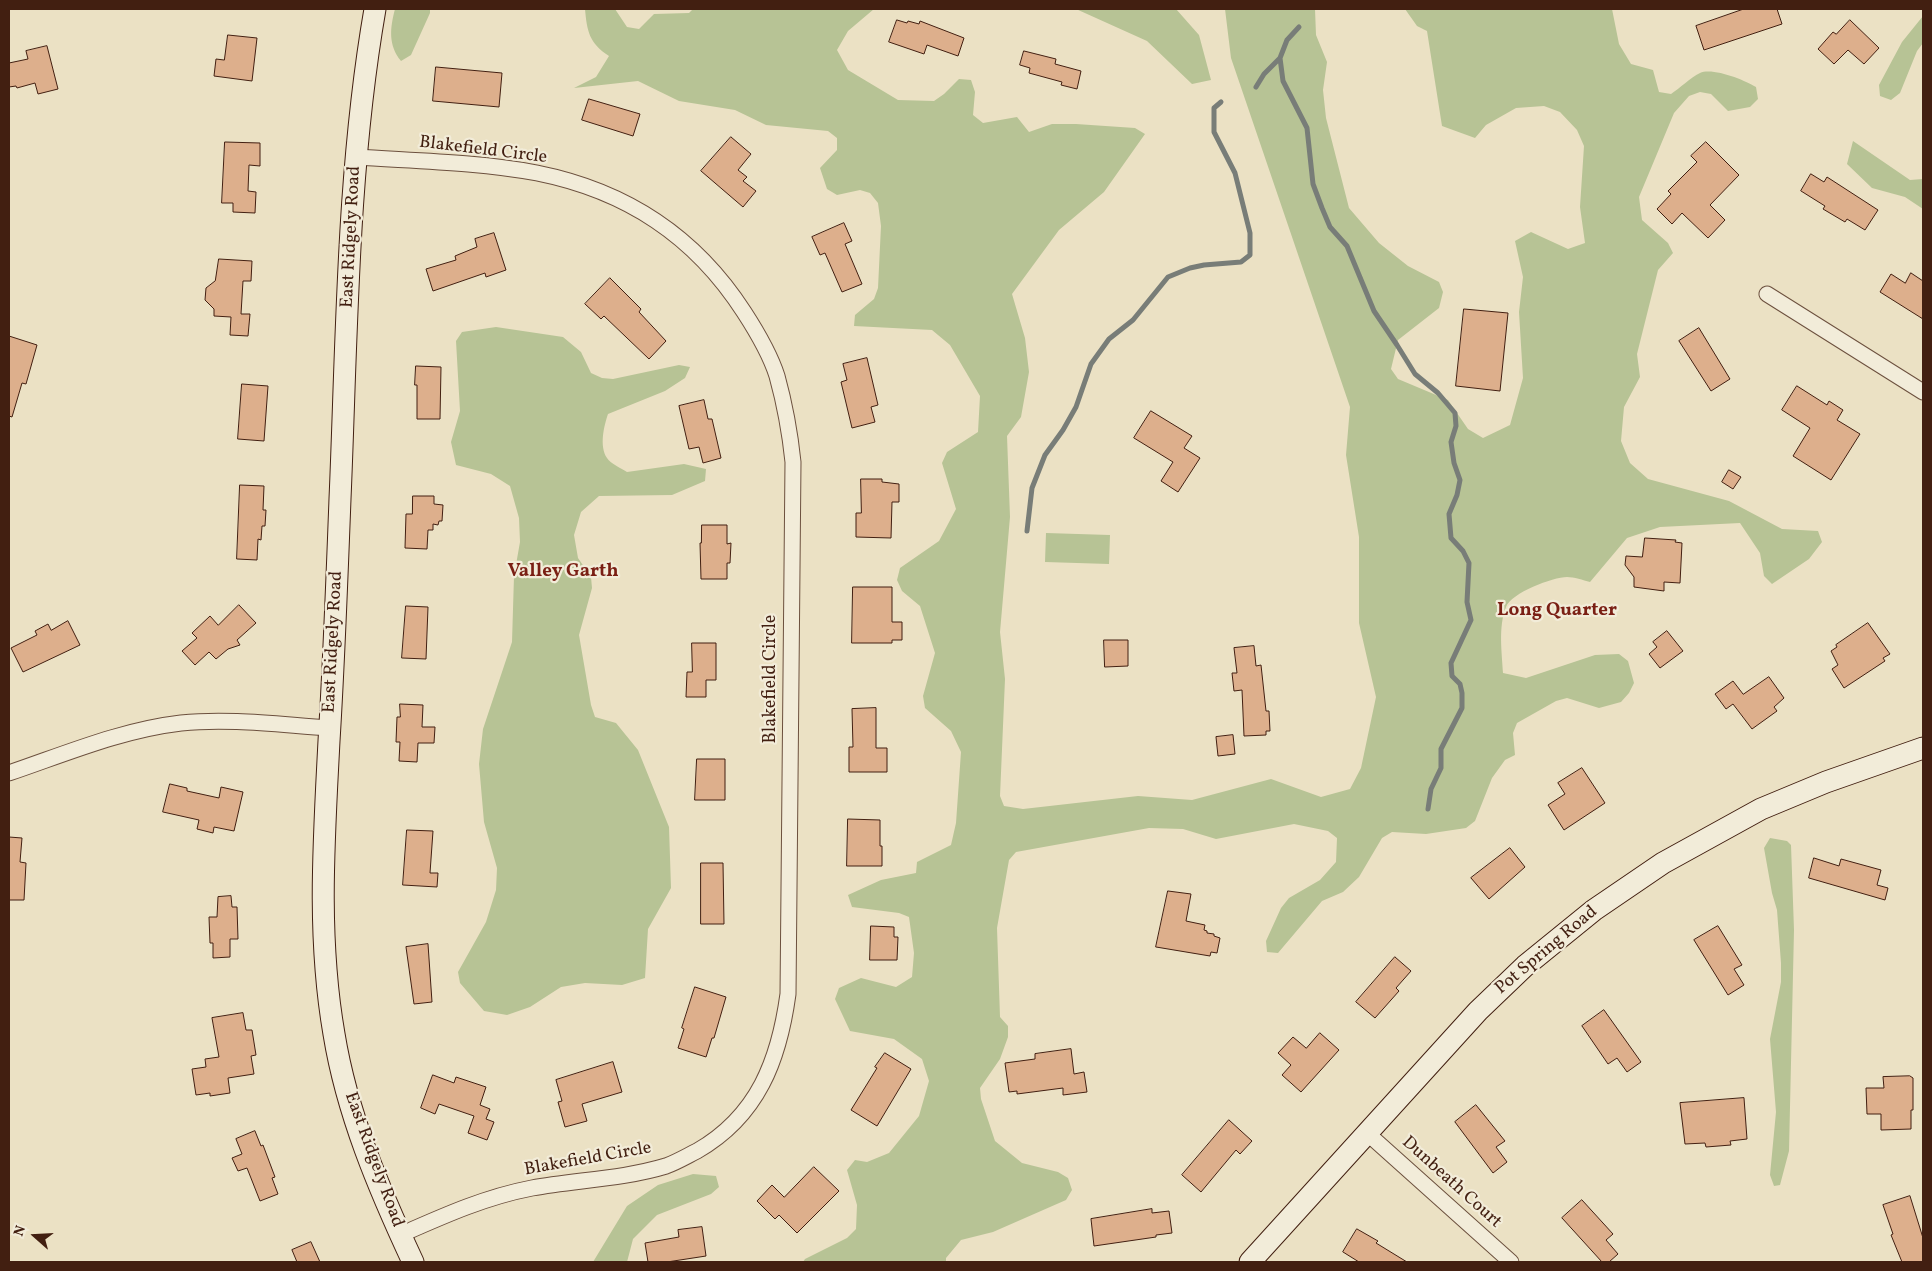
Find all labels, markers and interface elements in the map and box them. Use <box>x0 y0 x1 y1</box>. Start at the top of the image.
street label: Blakefield Circle <box>418 132 548 170</box>
street label: East Ridgely Road <box>337 165 367 309</box>
district label: Valley Garth <box>507 562 619 584</box>
street label: East Ridgely Road <box>319 570 349 714</box>
district label: Long Quarter <box>1497 601 1617 623</box>
street label: Blakefield Circle <box>761 615 783 743</box>
street label: Pot Spring Road <box>1491 902 1603 1000</box>
street label: East Ridgely Road <box>339 1089 407 1231</box>
street label: Dunbeath Court <box>1397 1132 1505 1234</box>
street label: Blakefield Circle <box>523 1138 653 1182</box>
north arrow <box>10 1211 60 1261</box>
text: N <box>10 1223 31 1239</box>

